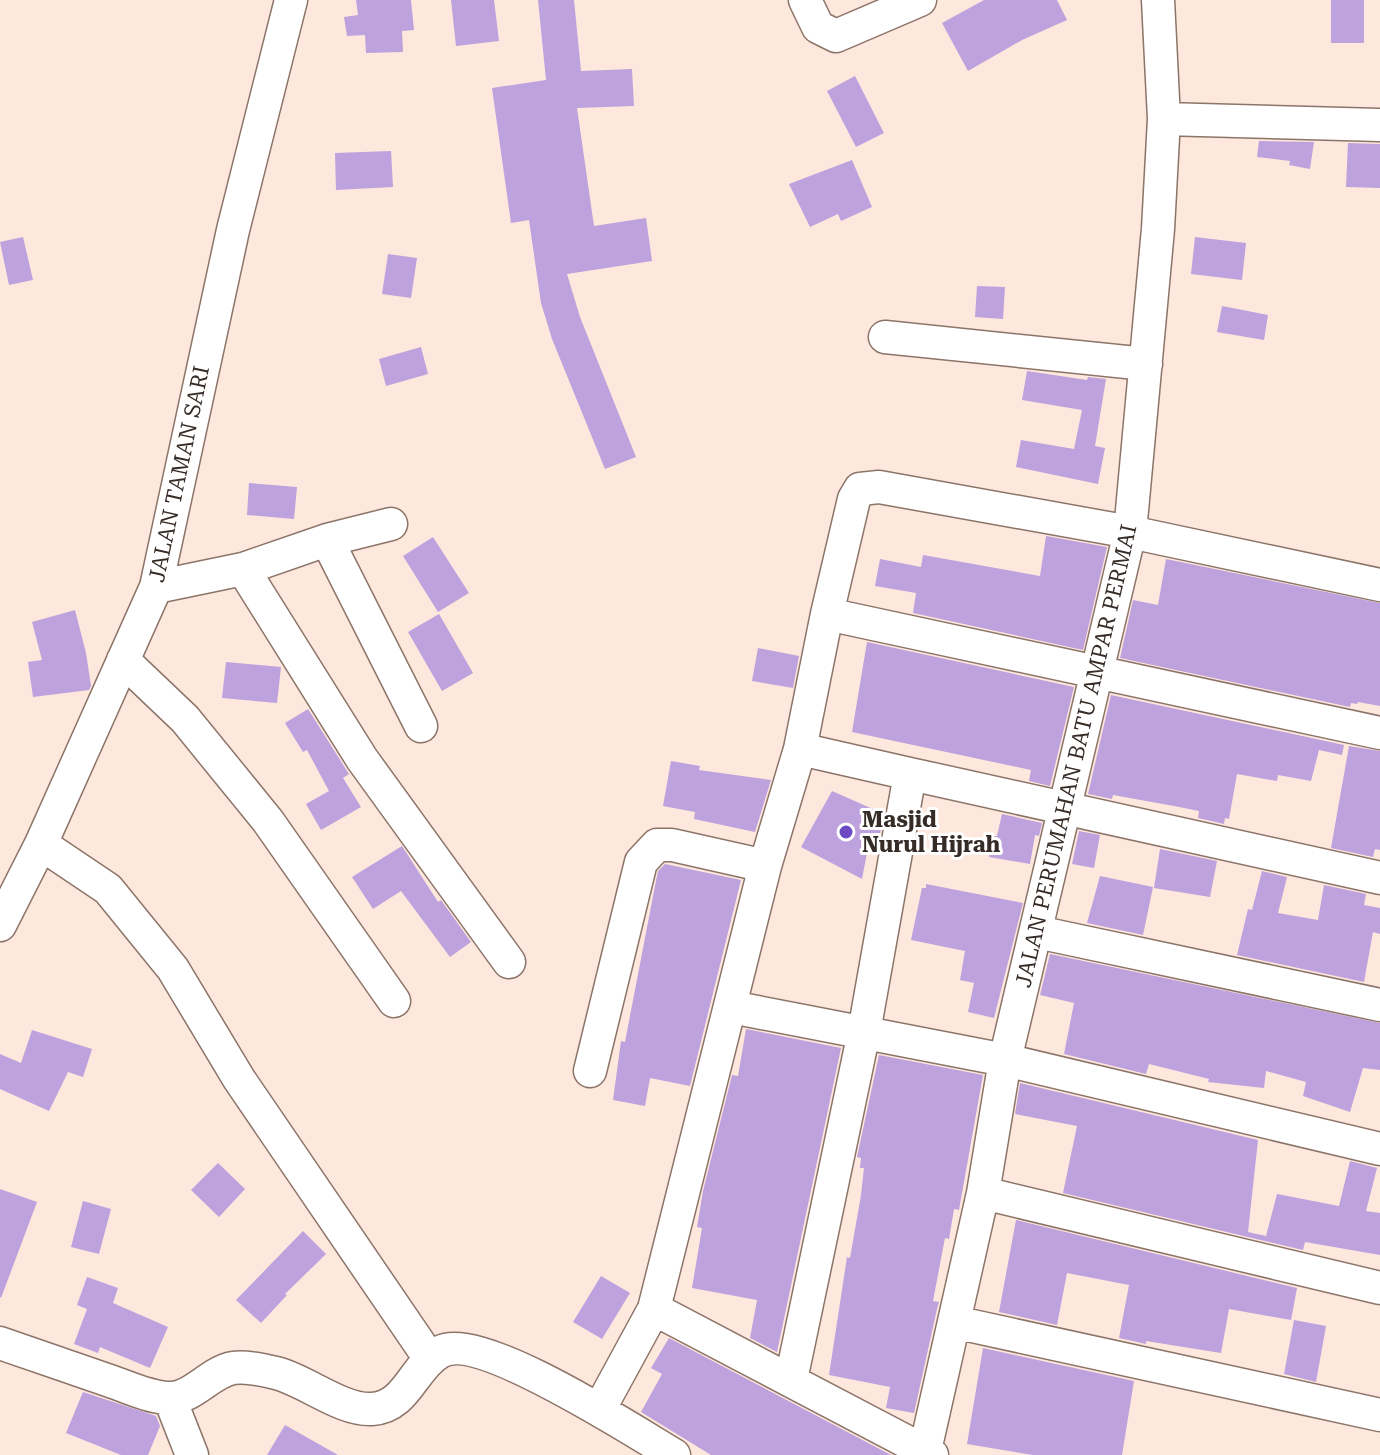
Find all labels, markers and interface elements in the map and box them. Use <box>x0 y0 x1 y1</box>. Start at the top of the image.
street label: JALAN TAMAN SARI <box>144 363 214 585</box>
street label: JALAN PERUMAHAN BATU AMPAR PERMAI <box>1010 522 1142 990</box>
place label: Masjid Nurul Hijrah <box>862 807 1001 857</box>
marker: Masjid Nurul Hijrah <box>837 823 855 841</box>

